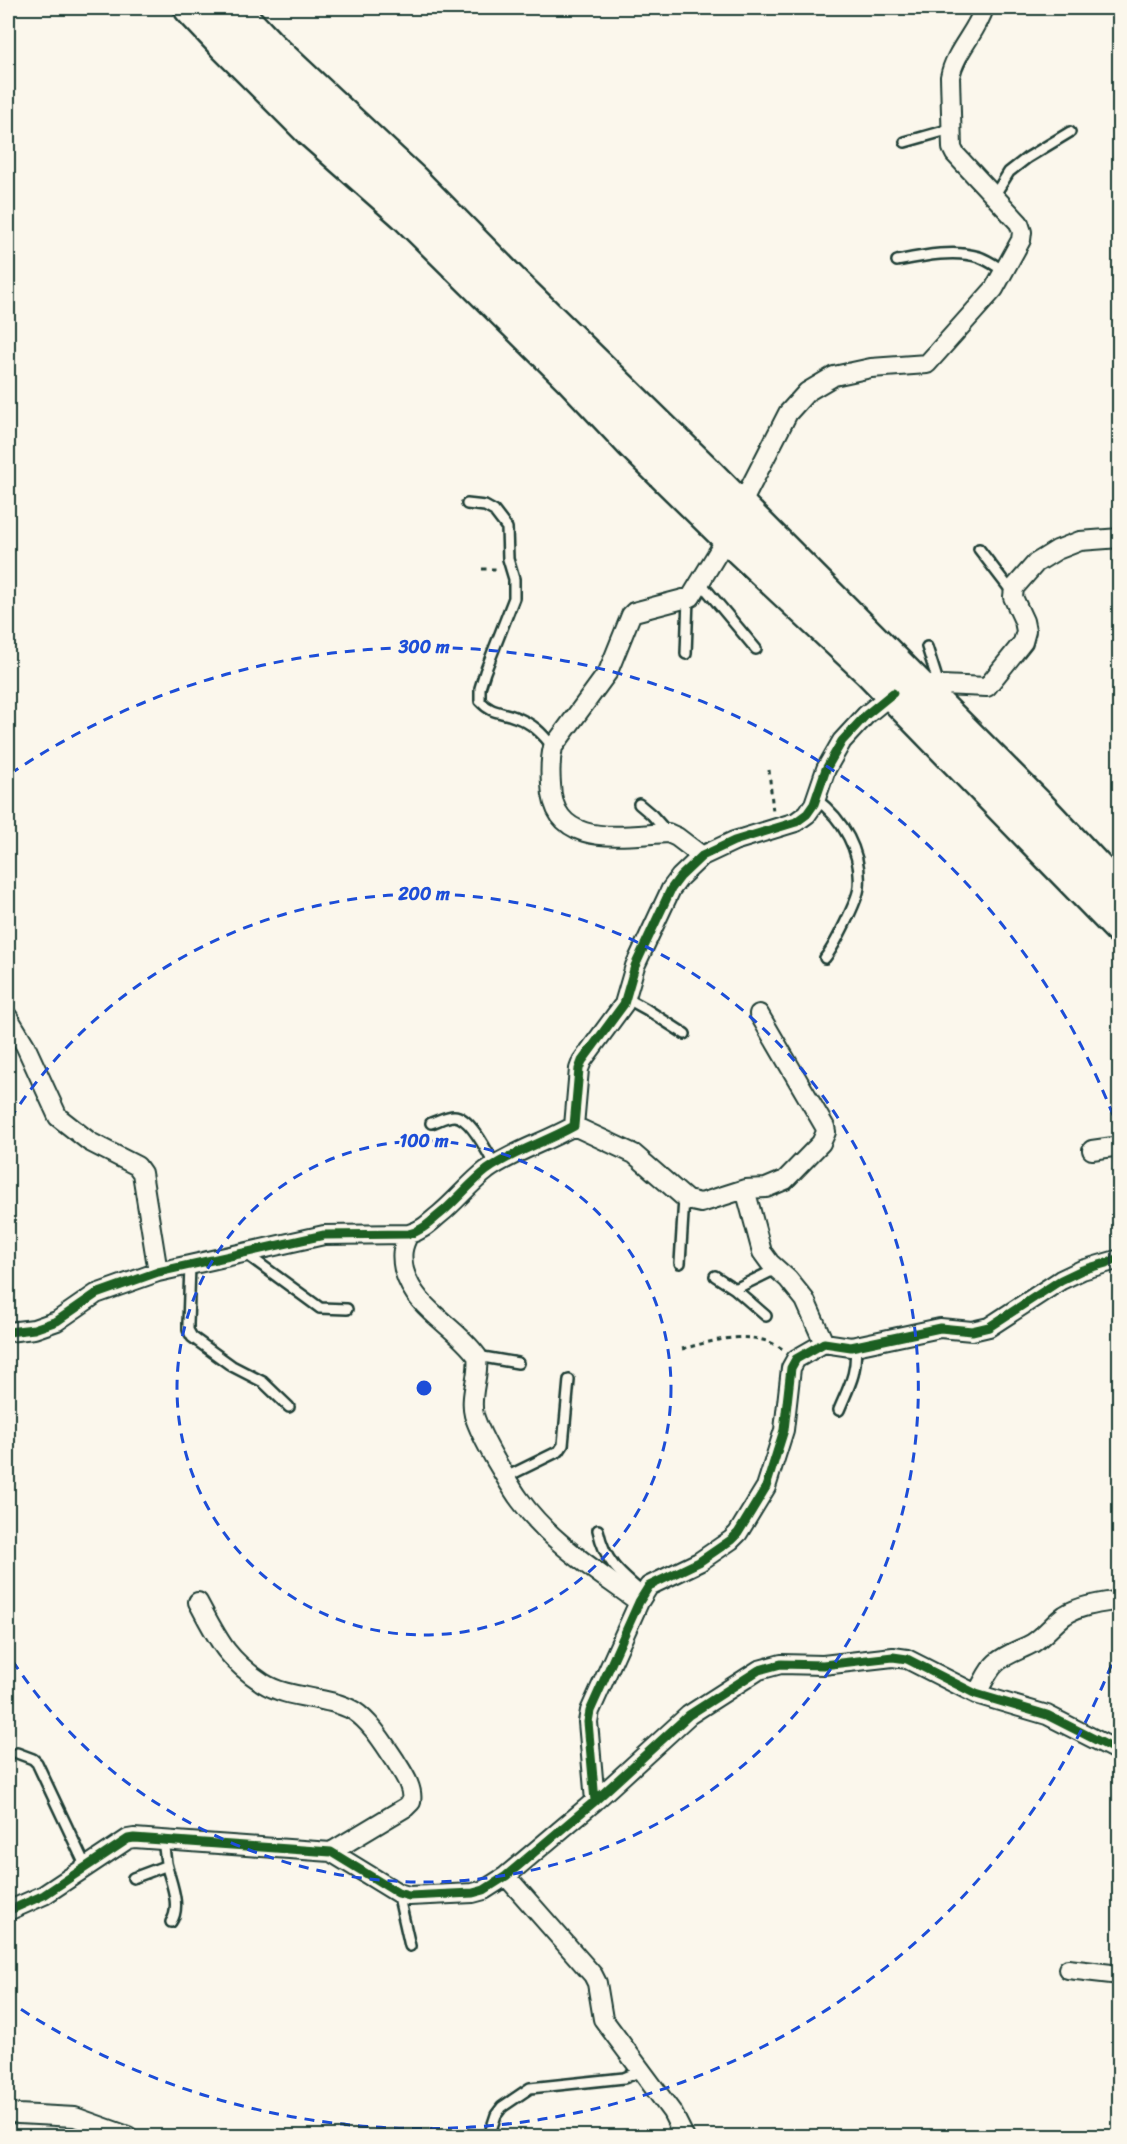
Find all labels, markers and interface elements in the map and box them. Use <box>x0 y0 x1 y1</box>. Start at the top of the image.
text: 300 m <box>397 631 450 663</box>
text: 200 m <box>397 878 450 910</box>
text: 100 m <box>400 1125 449 1157</box>
centre of rings <box>414 1378 434 1398</box>

